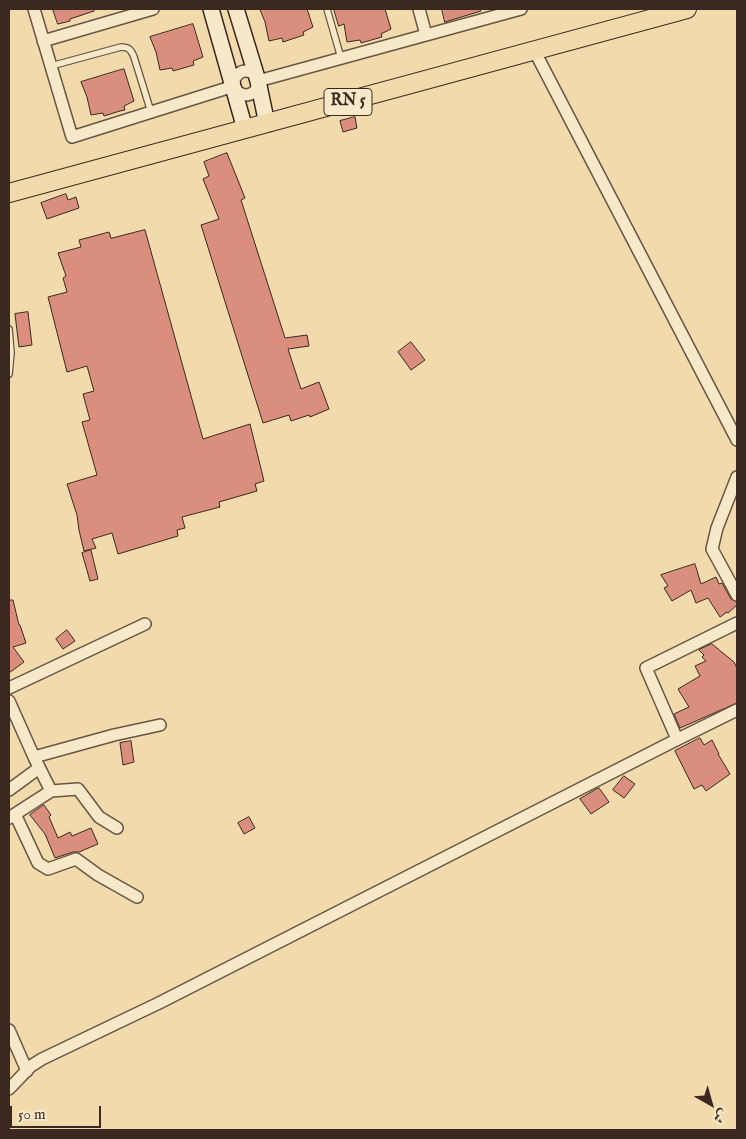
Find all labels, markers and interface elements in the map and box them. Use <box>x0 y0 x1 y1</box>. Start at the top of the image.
road number: RN 5 <box>324 88 372 115</box>
north arrow <box>686 1079 736 1129</box>
scale bar <box>12 1096 104 1128</box>
text: ش <box>709 1104 731 1127</box>
text: 50 m <box>18 1105 46 1124</box>

